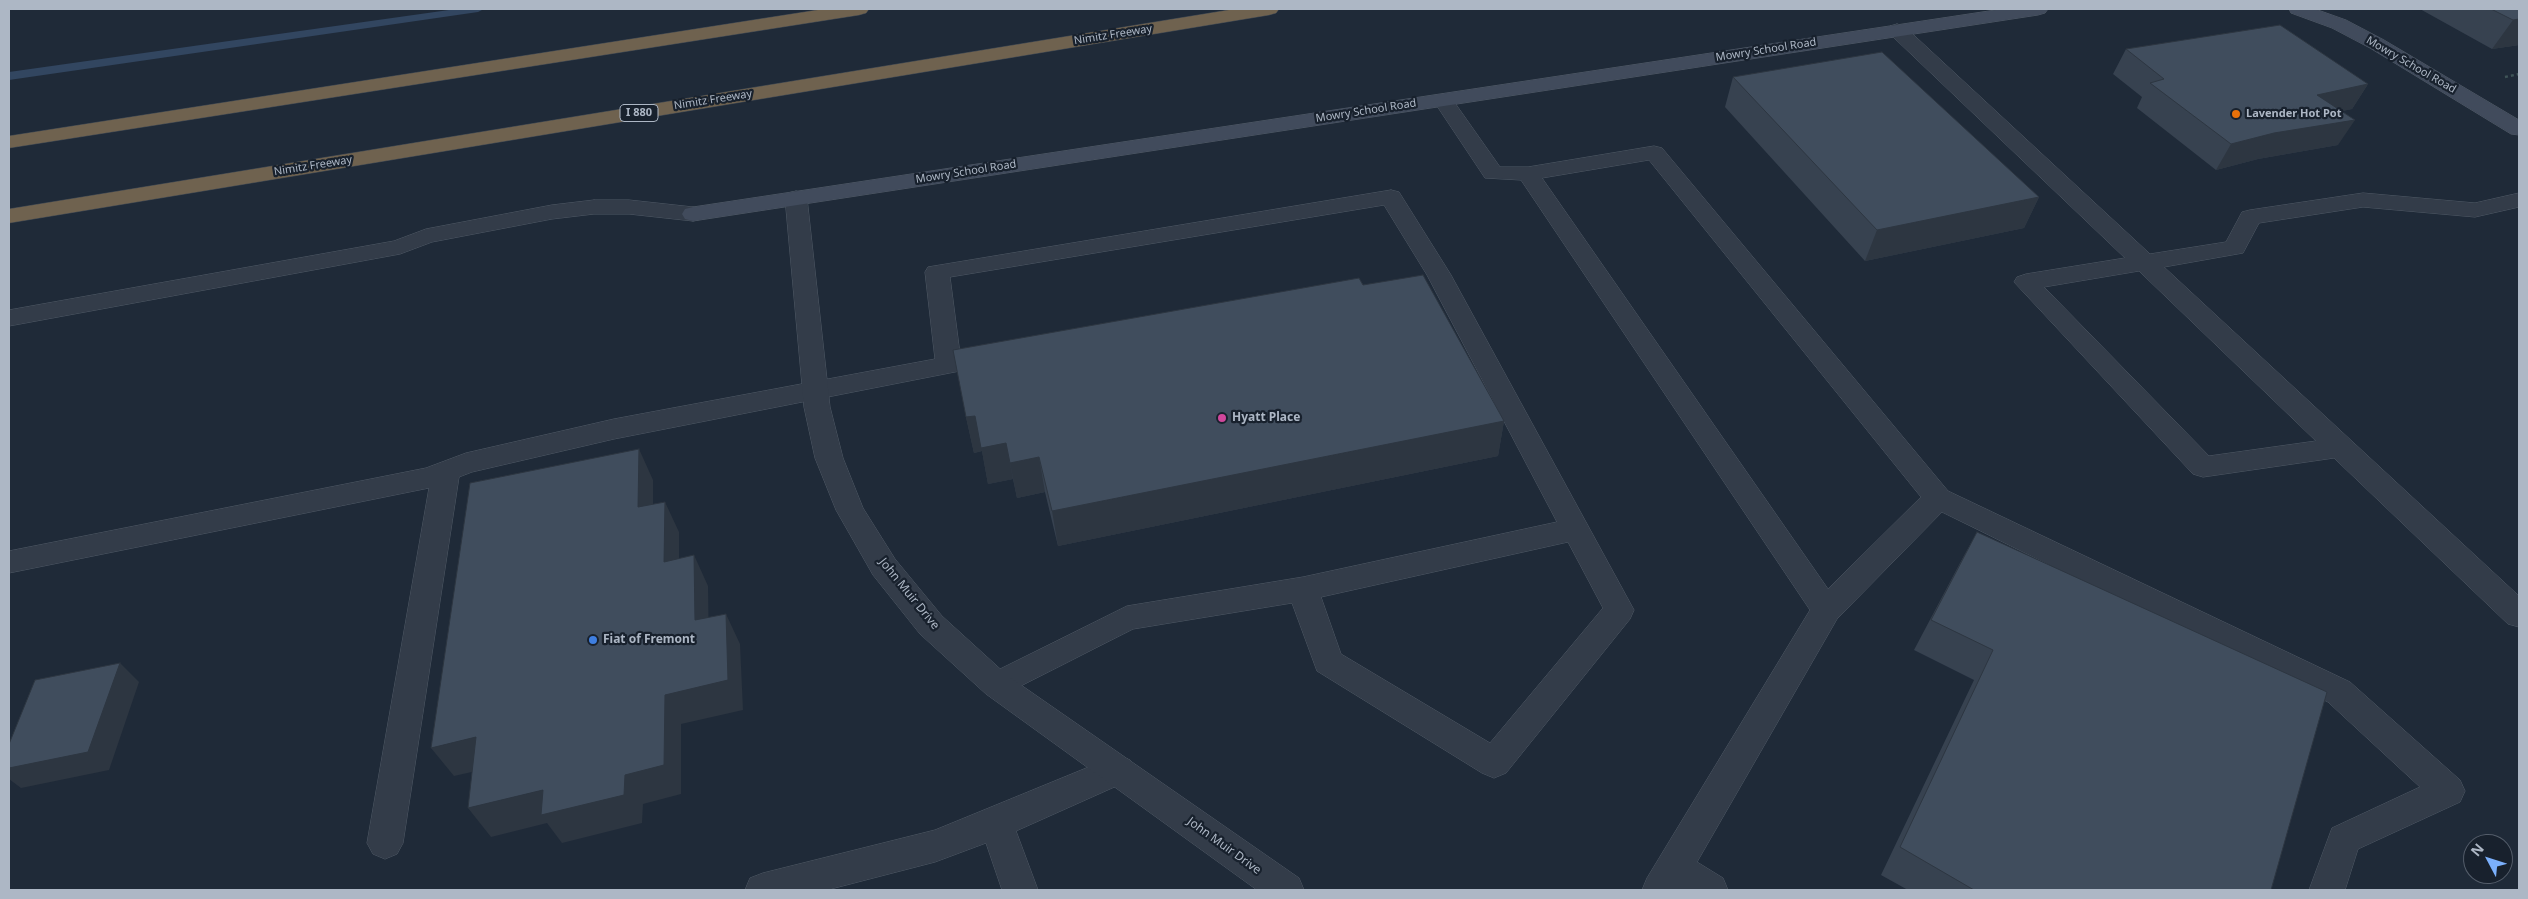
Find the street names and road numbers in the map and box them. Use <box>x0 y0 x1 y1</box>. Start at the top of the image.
street label: Nimitz Freeway <box>1073 22 1153 48</box>
street label: Mowry School Road <box>2364 34 2458 96</box>
street label: Mowry School Road <box>1715 36 1817 64</box>
street label: Nimitz Freeway <box>673 87 753 113</box>
street label: Mowry School Road <box>1315 97 1417 125</box>
road number: I 880 <box>620 105 658 122</box>
street label: Nimitz Freeway <box>273 153 353 179</box>
street label: Mowry School Road <box>915 158 1017 186</box>
street label: John Muir Drive <box>876 555 942 633</box>
street label: John Muir Drive <box>1184 814 1264 878</box>

